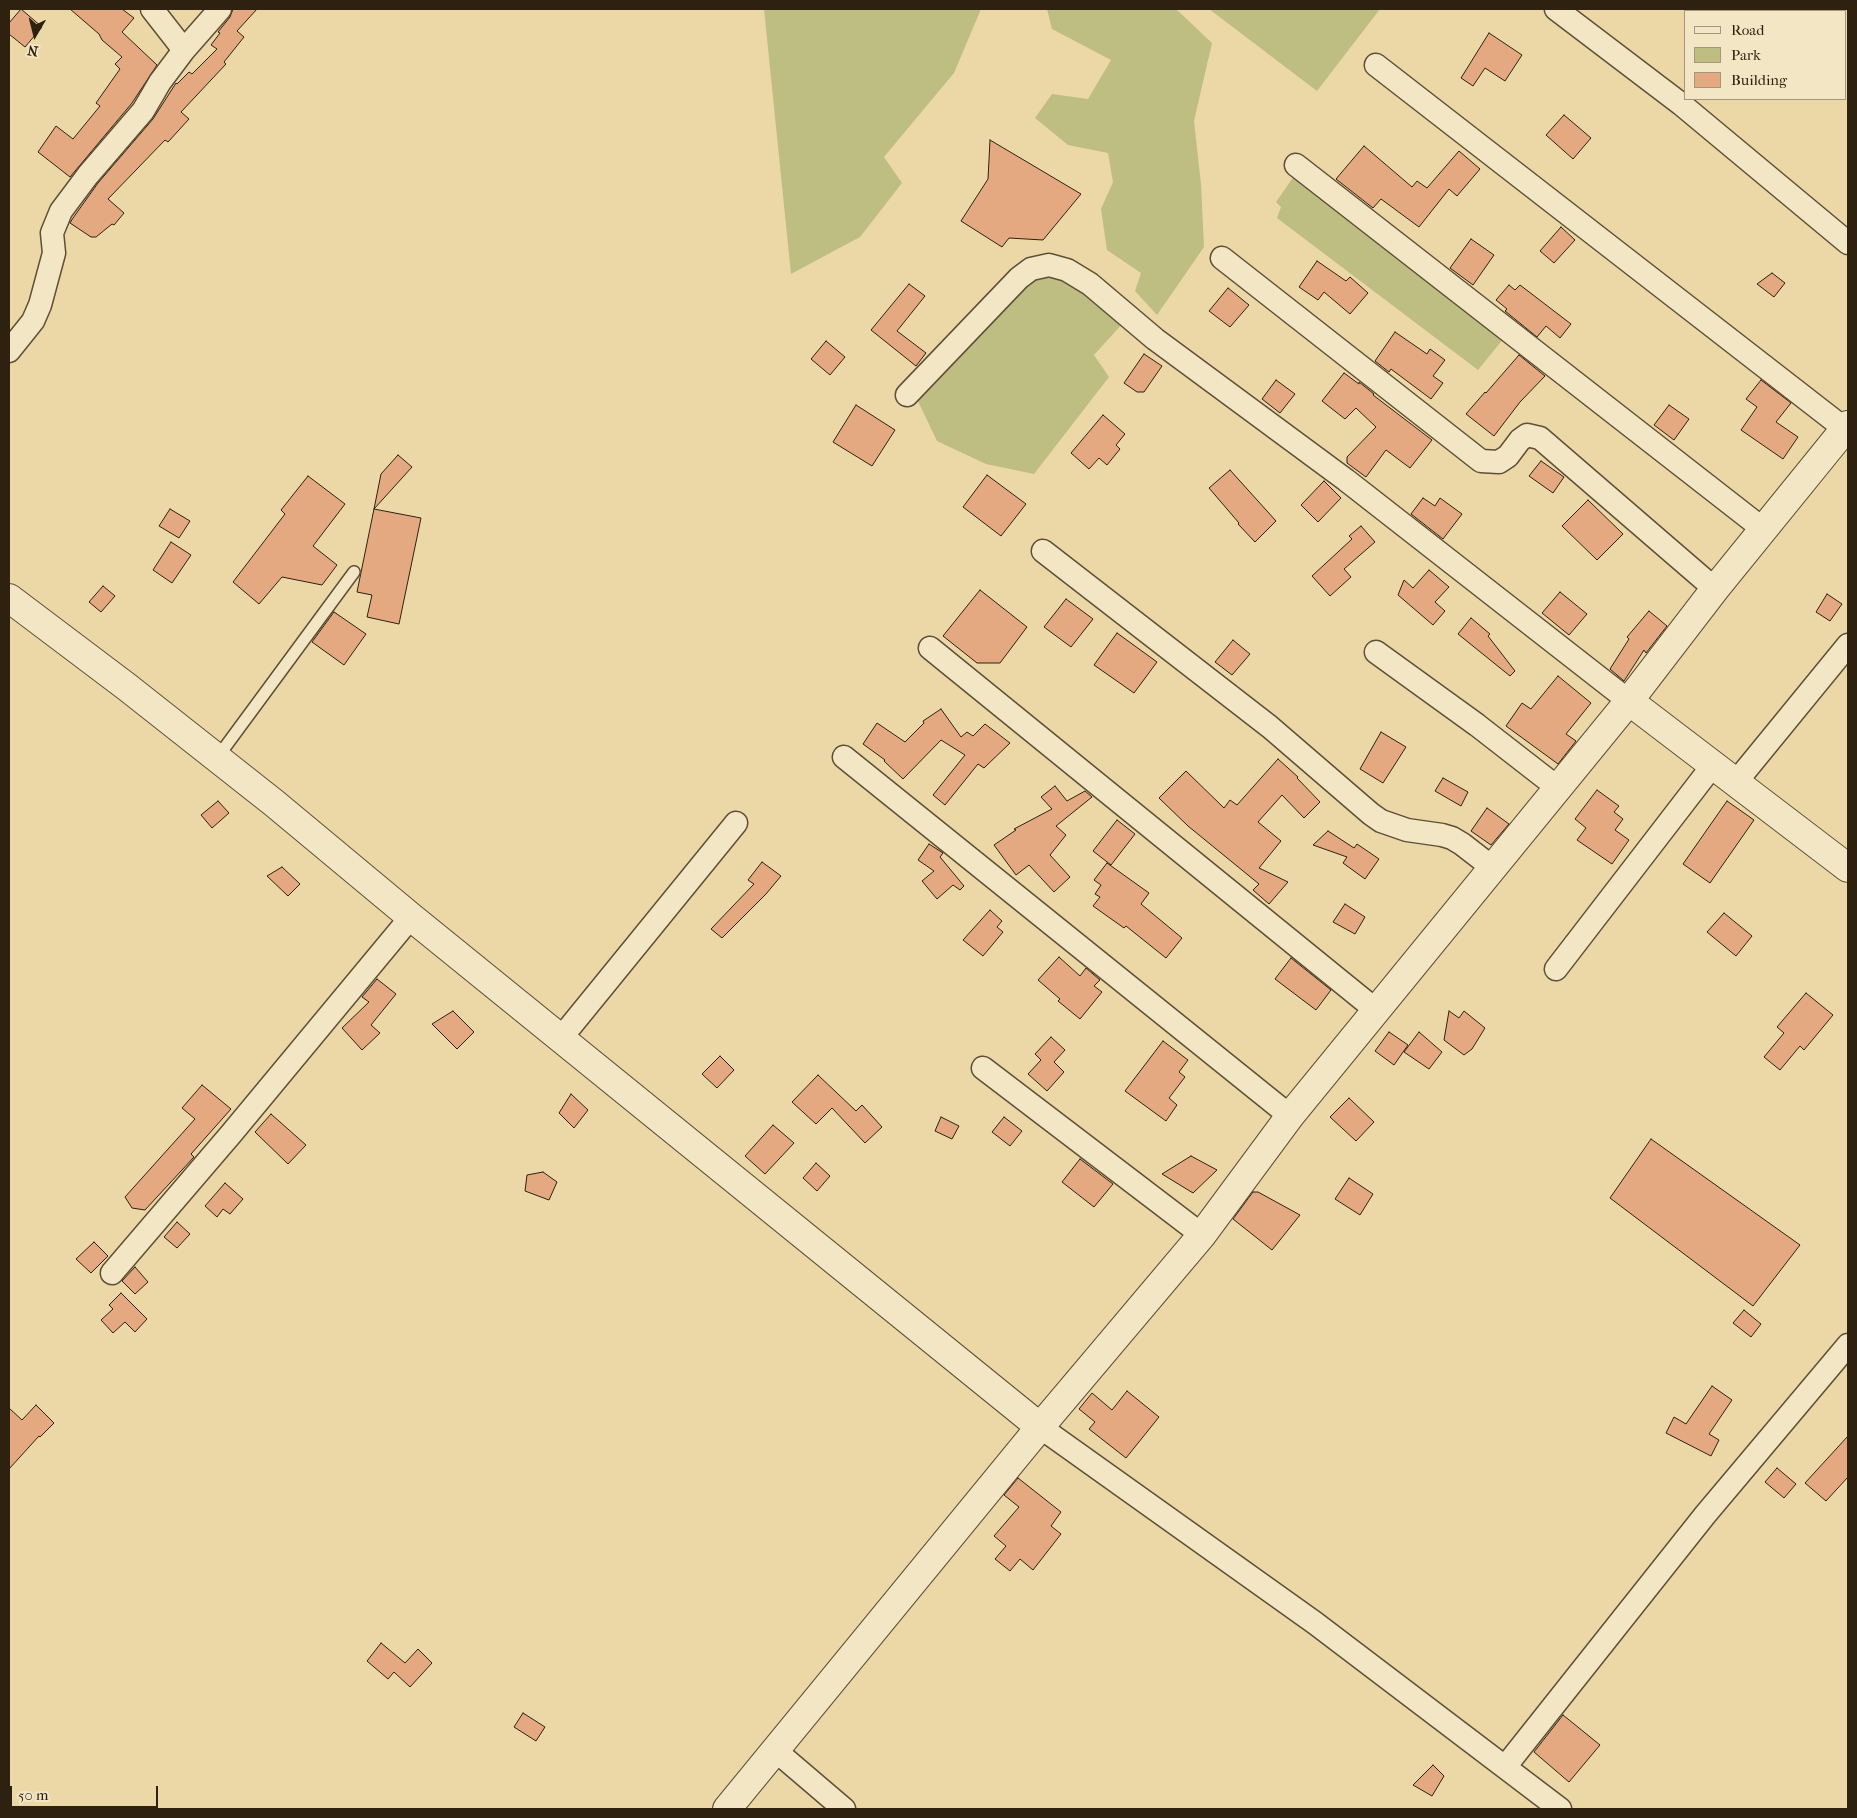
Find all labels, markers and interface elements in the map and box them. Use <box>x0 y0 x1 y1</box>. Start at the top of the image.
north arrow <box>10 10 60 60</box>
legend <box>1684 10 1847 100</box>
text: Road <box>1731 21 1764 39</box>
text: N <box>26 41 39 60</box>
text: Park <box>1731 46 1761 64</box>
text: Building <box>1731 71 1787 89</box>
scale bar <box>12 1776 160 1808</box>
text: 50 m <box>18 1786 48 1804</box>

